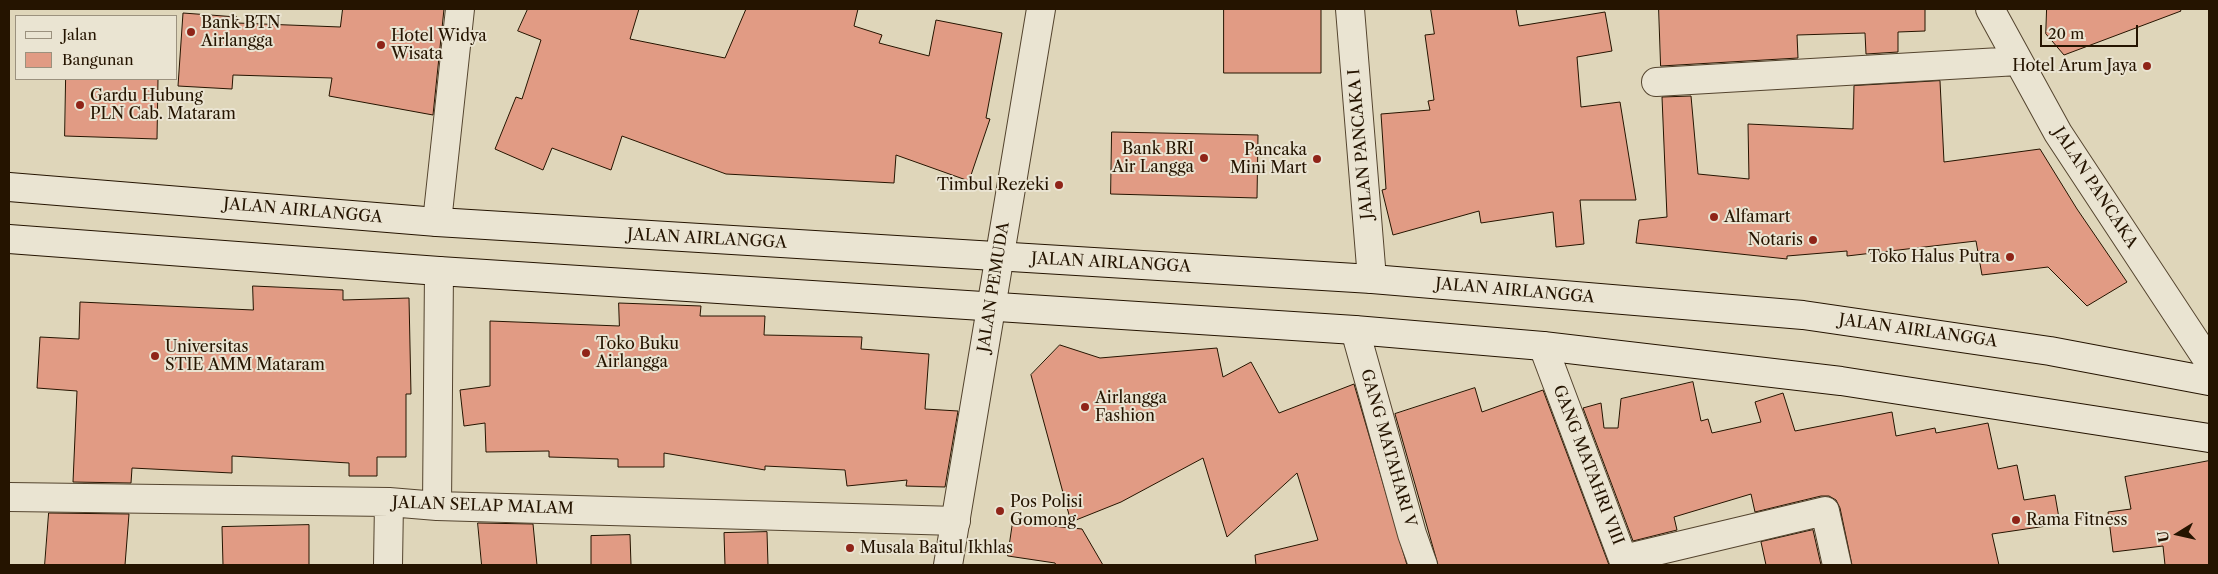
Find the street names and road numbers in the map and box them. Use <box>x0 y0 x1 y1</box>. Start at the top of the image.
street label: JALAN PANCAKA I <box>1345 68 1377 220</box>
street label: JALAN PANCAKA <box>2049 124 2141 252</box>
street label: JALAN AIRLANGGA <box>223 194 383 228</box>
street label: JALAN PEMUDA <box>974 220 1014 354</box>
street label: JALAN AIRLANGGA <box>627 225 787 253</box>
street label: JALAN AIRLANGGA <box>1031 249 1191 277</box>
street label: JALAN AIRLANGGA <box>1435 274 1595 308</box>
street label: JALAN AIRLANGGA <box>1838 310 1998 352</box>
street label: GANG MATAHARI V <box>1356 367 1420 529</box>
street label: GANG MATAHRI VIII <box>1549 382 1627 548</box>
street label: JALAN SELAP MALAM <box>392 493 574 519</box>

